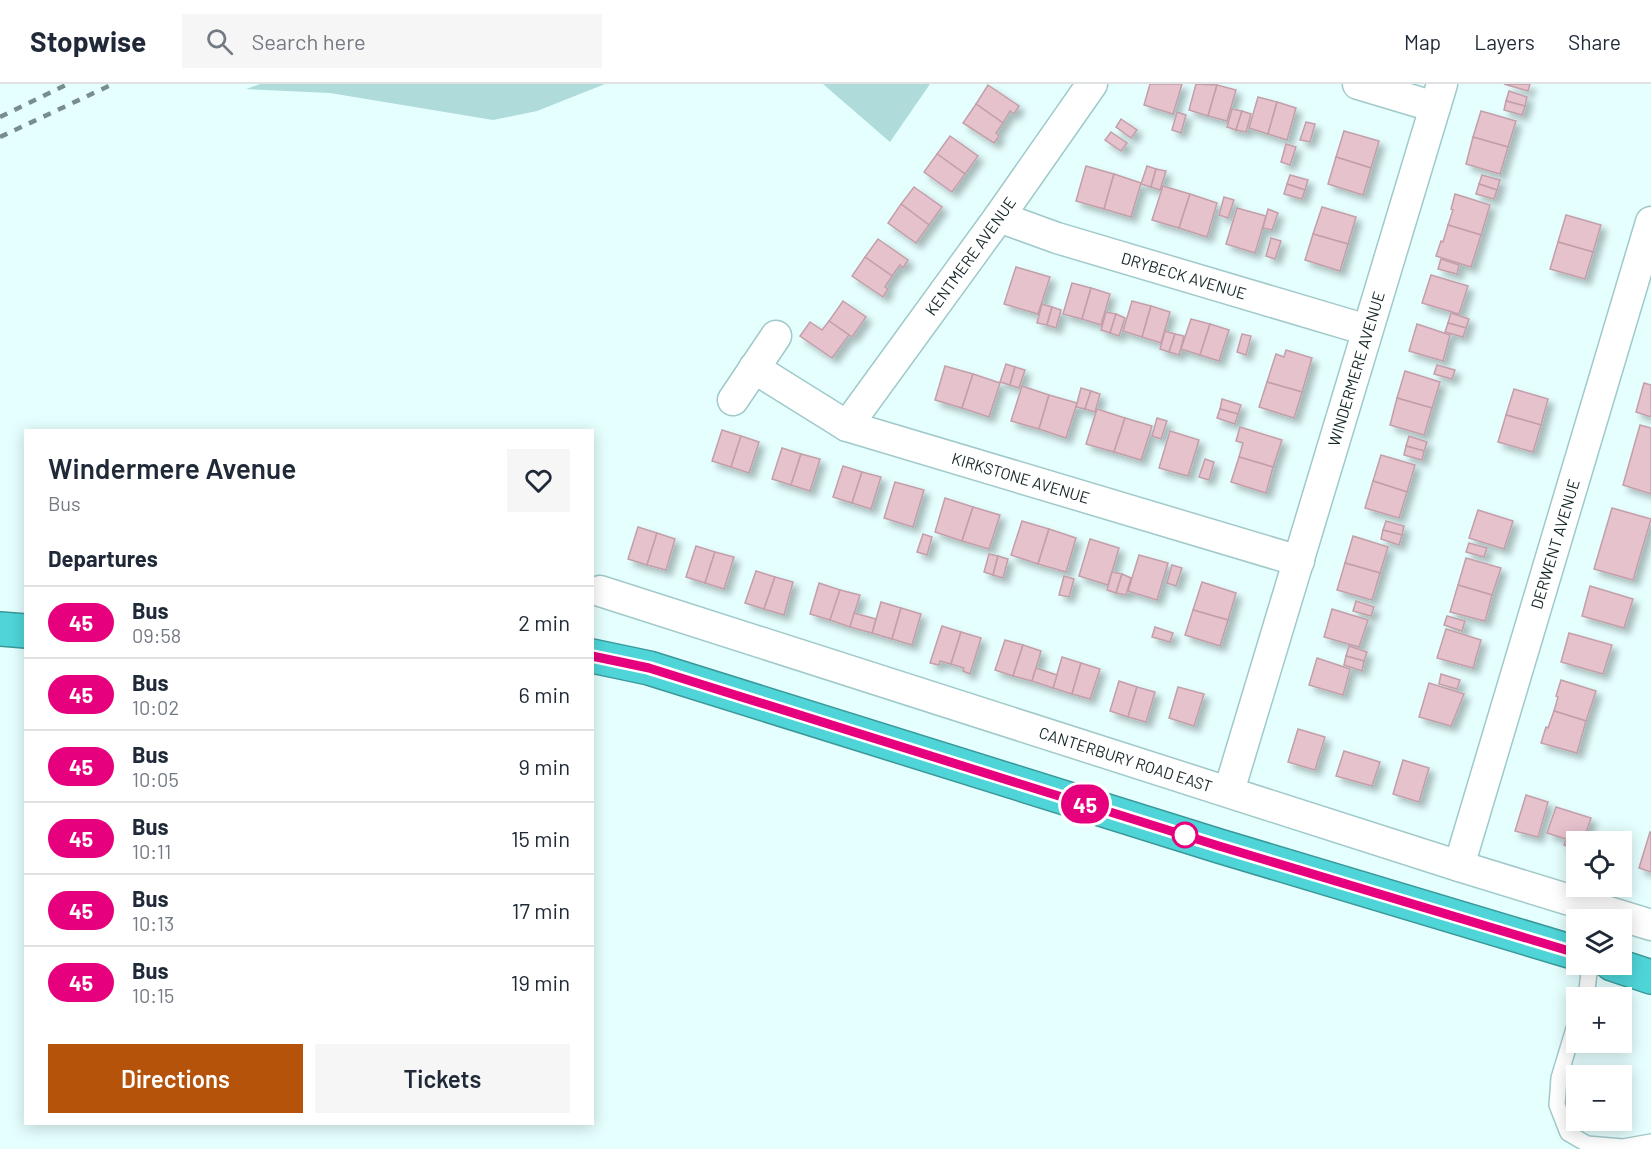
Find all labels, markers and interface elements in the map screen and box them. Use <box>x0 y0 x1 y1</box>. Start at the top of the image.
search box <box>182 14 602 68</box>
text: Stopwise <box>30 24 146 58</box>
icon: search <box>203 25 236 58</box>
text: Search here <box>251 28 366 54</box>
text: Map <box>1404 29 1441 54</box>
text: Layers <box>1474 29 1535 54</box>
text: Share <box>1568 29 1621 54</box>
street label: KENTMERE AVENUE <box>921 193 1019 319</box>
street label: DRYBECK AVENUE <box>1119 248 1249 303</box>
street label: WINDERMERE AVENUE <box>1323 289 1388 448</box>
street label: KIRKSTONE AVENUE <box>950 448 1092 507</box>
button: heart <box>507 449 570 512</box>
text: Windermere Avenue <box>48 451 296 485</box>
street label: DERWENT AVENUE <box>1526 477 1583 611</box>
text: Bus <box>48 491 81 515</box>
text: Departures <box>48 545 158 571</box>
text: Bus <box>132 597 169 623</box>
text: 2 min <box>518 609 570 635</box>
text: 45 <box>69 610 93 635</box>
text: 09:58 <box>132 623 181 647</box>
text: Bus <box>132 669 169 695</box>
text: 6 min <box>519 681 570 707</box>
text: 45 <box>69 682 93 707</box>
text: 10:02 <box>132 695 179 719</box>
street label: CANTERBURY ROAD EAST <box>1037 722 1215 795</box>
text: Bus <box>132 741 169 767</box>
text: 9 min <box>518 753 570 779</box>
text: 45 <box>69 754 93 779</box>
text: 10:05 <box>132 767 179 791</box>
line badge: 45 <box>1058 784 1112 824</box>
text: 45 <box>1073 792 1097 817</box>
text: Bus <box>132 813 169 839</box>
unlabelled marker <box>1172 822 1198 848</box>
text: 15 min <box>511 825 570 851</box>
text: 45 <box>69 826 93 851</box>
map controls <box>1566 831 1632 1131</box>
button: locate <box>1566 831 1632 897</box>
text: 10:11 <box>132 839 171 863</box>
text: Bus <box>132 885 169 911</box>
text: 17 min <box>512 897 570 923</box>
text: 45 <box>69 898 93 923</box>
button: layers <box>1566 909 1632 975</box>
text: 10:13 <box>132 911 174 935</box>
text: Bus <box>132 957 169 983</box>
text: 19 min <box>511 969 570 995</box>
text: 45 <box>69 970 93 995</box>
text: 10:15 <box>132 983 174 1007</box>
button: + <box>1566 987 1632 1053</box>
button: Directions <box>48 1044 303 1113</box>
button: Tickets <box>315 1044 570 1113</box>
button: − <box>1566 1065 1632 1131</box>

